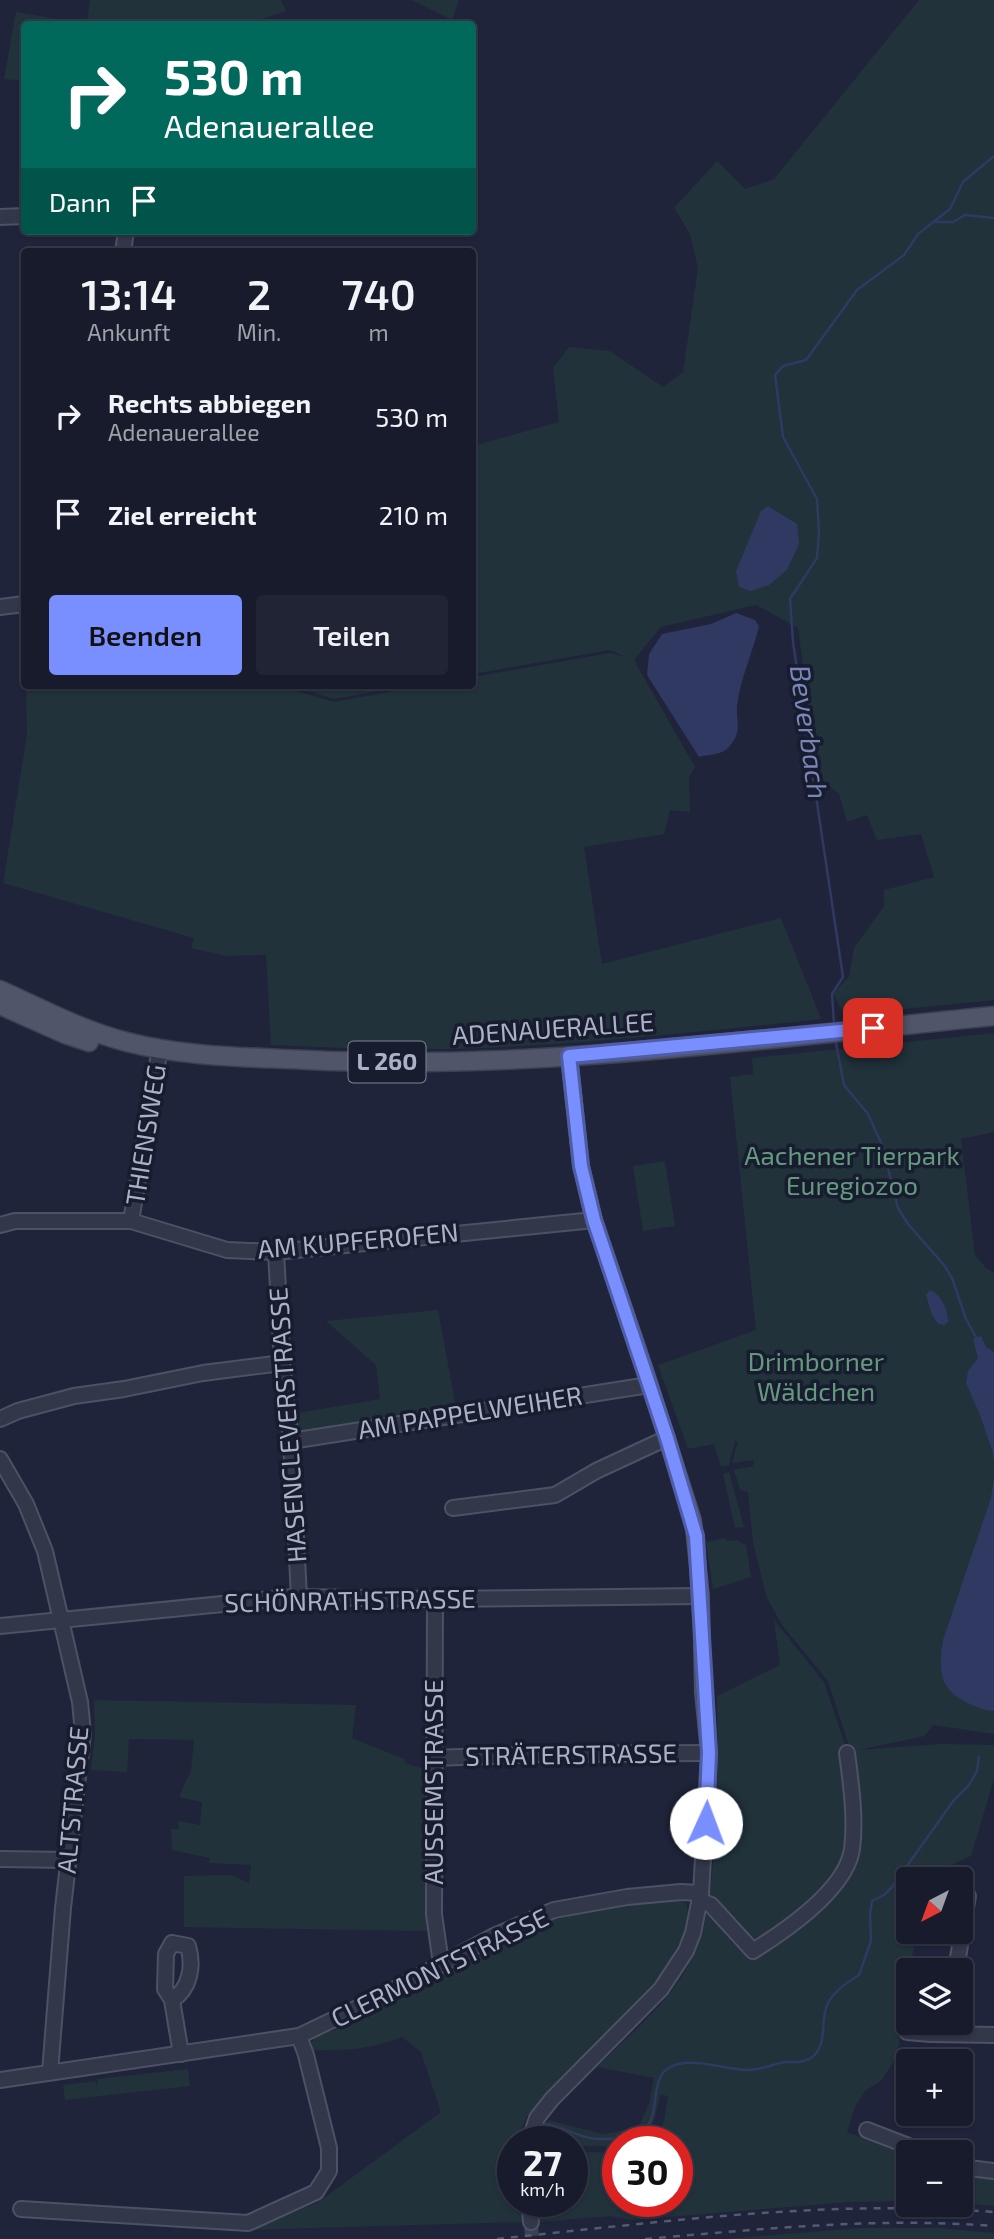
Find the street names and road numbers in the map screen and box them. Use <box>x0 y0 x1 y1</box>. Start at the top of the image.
street label: ADENAUERALLEE <box>451 1005 655 1050</box>
road number: L 260 <box>348 1042 426 1082</box>
street label: THIENSWEG <box>118 1062 171 1207</box>
street label: AM KUPFEROFEN <box>256 1215 460 1264</box>
street label: HASENCLEVERSTRASSE <box>261 1286 312 1564</box>
street label: AM PAPPELWEIHER <box>355 1378 584 1445</box>
street label: SCHÖNRATHSTRASSE <box>224 1582 476 1617</box>
street label: AUSSEMSTRASSE <box>417 1679 448 1885</box>
street label: ALTSTRASSE <box>50 1725 93 1875</box>
street label: STRÄTERSTRASSE <box>465 1736 677 1771</box>
street label: CLERMONTSTRASSE <box>326 1901 553 2033</box>

